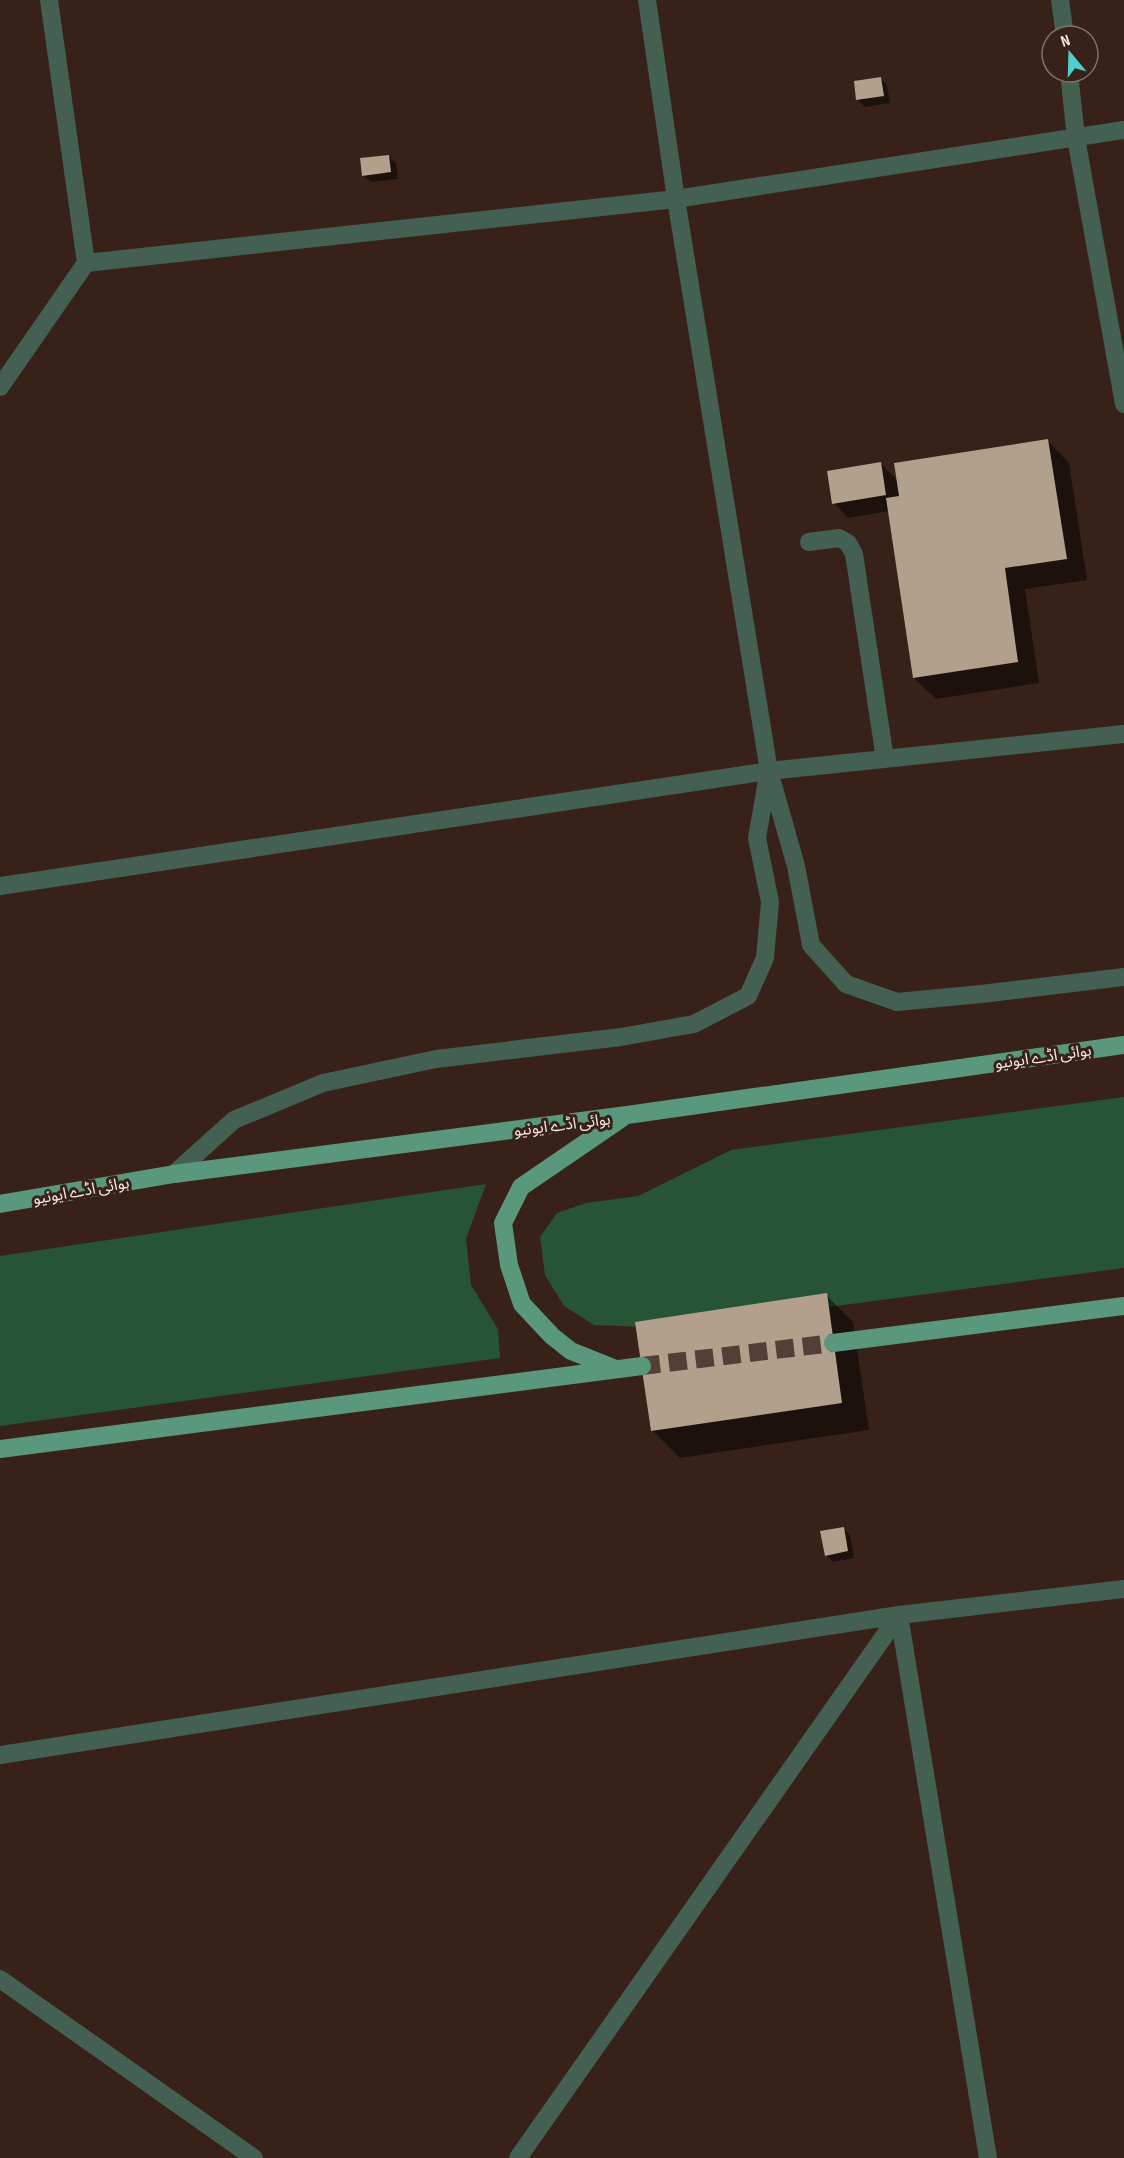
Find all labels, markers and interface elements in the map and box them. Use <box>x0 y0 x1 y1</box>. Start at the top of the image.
north arrow <box>1040 24 1100 84</box>
text: N <box>1058 31 1073 52</box>
street label: ہوائی اڈے ایونیو <box>994 1041 1093 1074</box>
street label: ہوائی اڈے ایونیو <box>513 1110 612 1141</box>
street label: ہوائی اڈے ایونیو <box>32 1173 131 1209</box>

